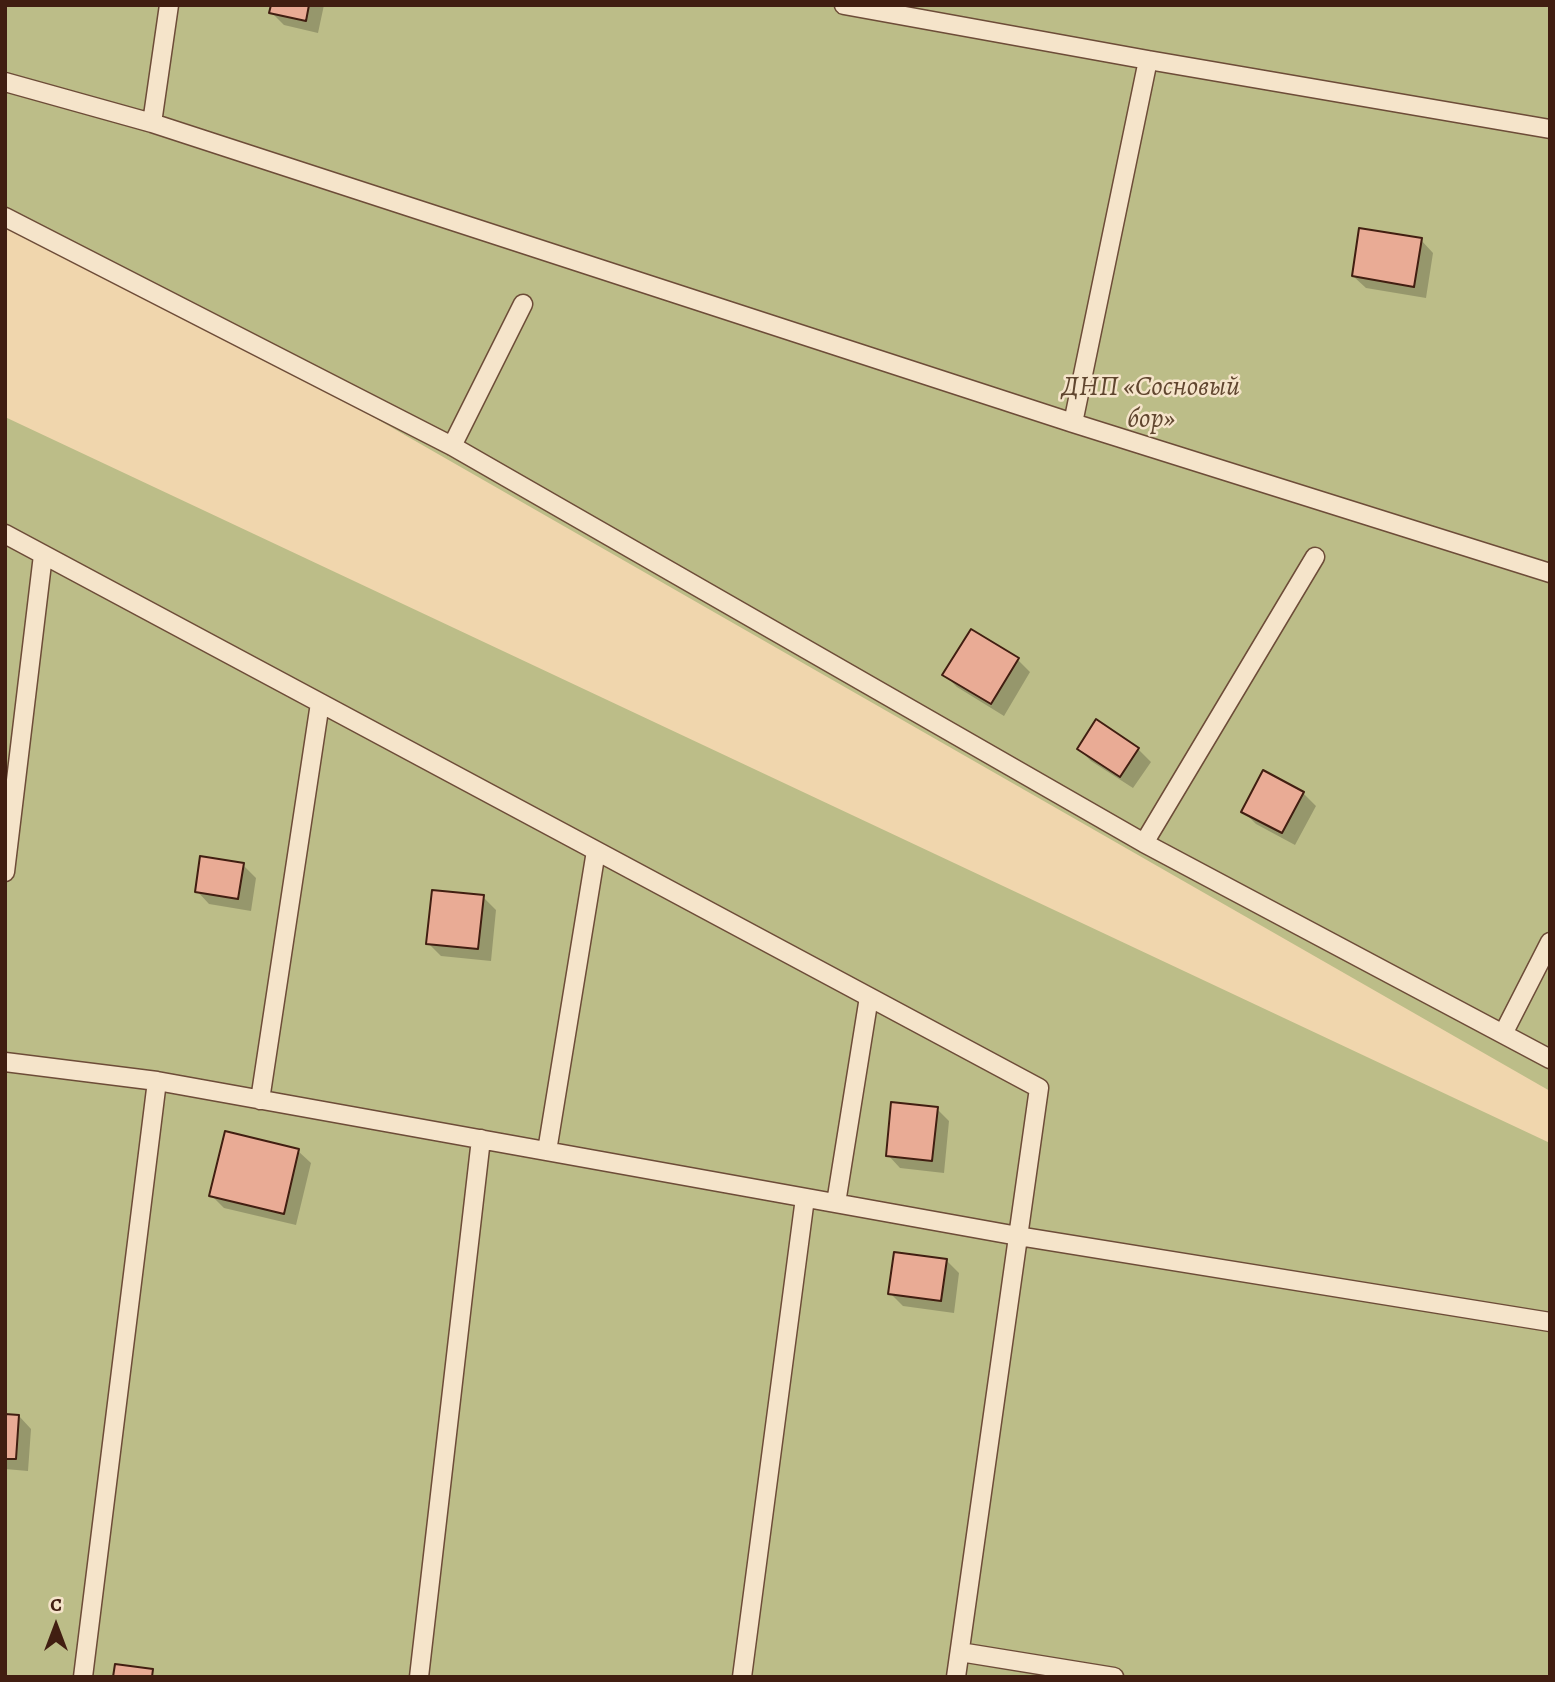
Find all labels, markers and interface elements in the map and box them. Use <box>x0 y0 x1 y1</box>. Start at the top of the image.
park label: ДНП «Сосновый бор» <box>1062 371 1240 437</box>
north arrow <box>21 1591 91 1661</box>
text: С <box>50 1592 62 1618</box>

